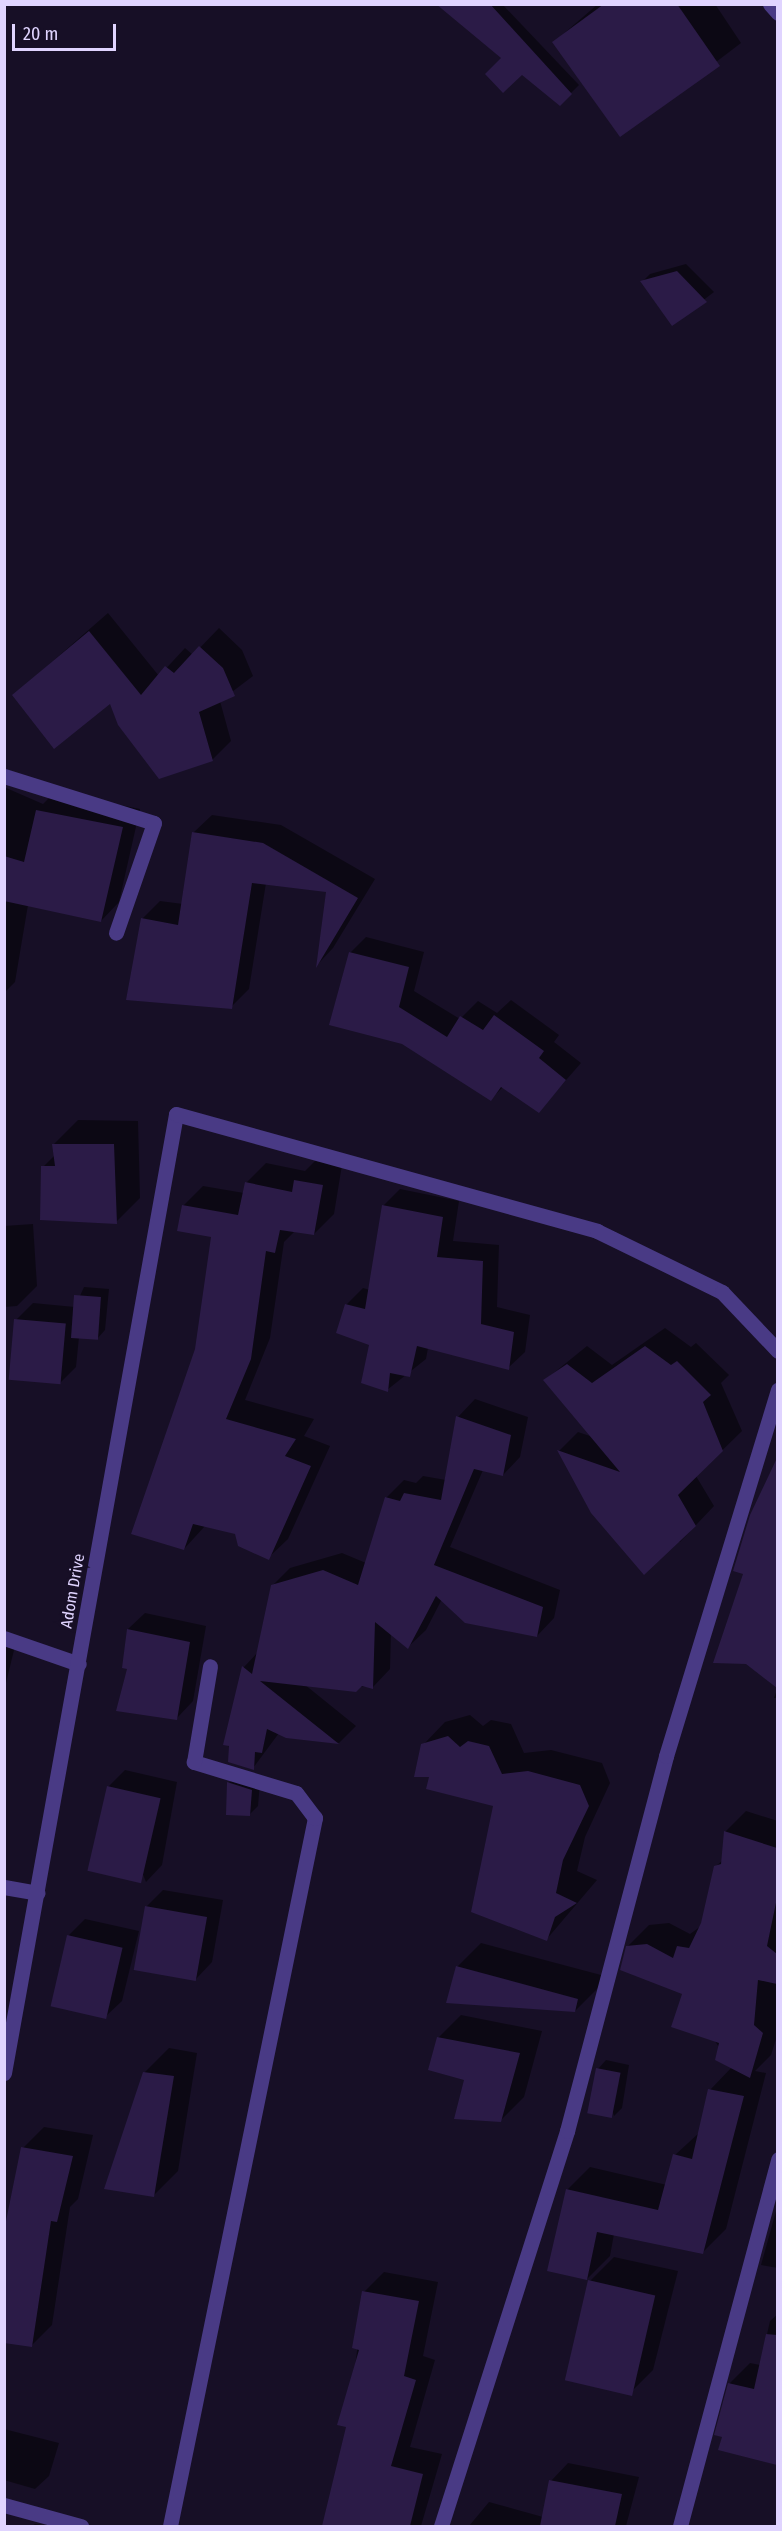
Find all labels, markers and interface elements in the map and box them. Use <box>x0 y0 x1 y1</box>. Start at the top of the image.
scale bar <box>15 12 118 50</box>
text: 20 m <box>23 23 58 45</box>
street label: Adom Drive <box>57 1552 89 1630</box>

